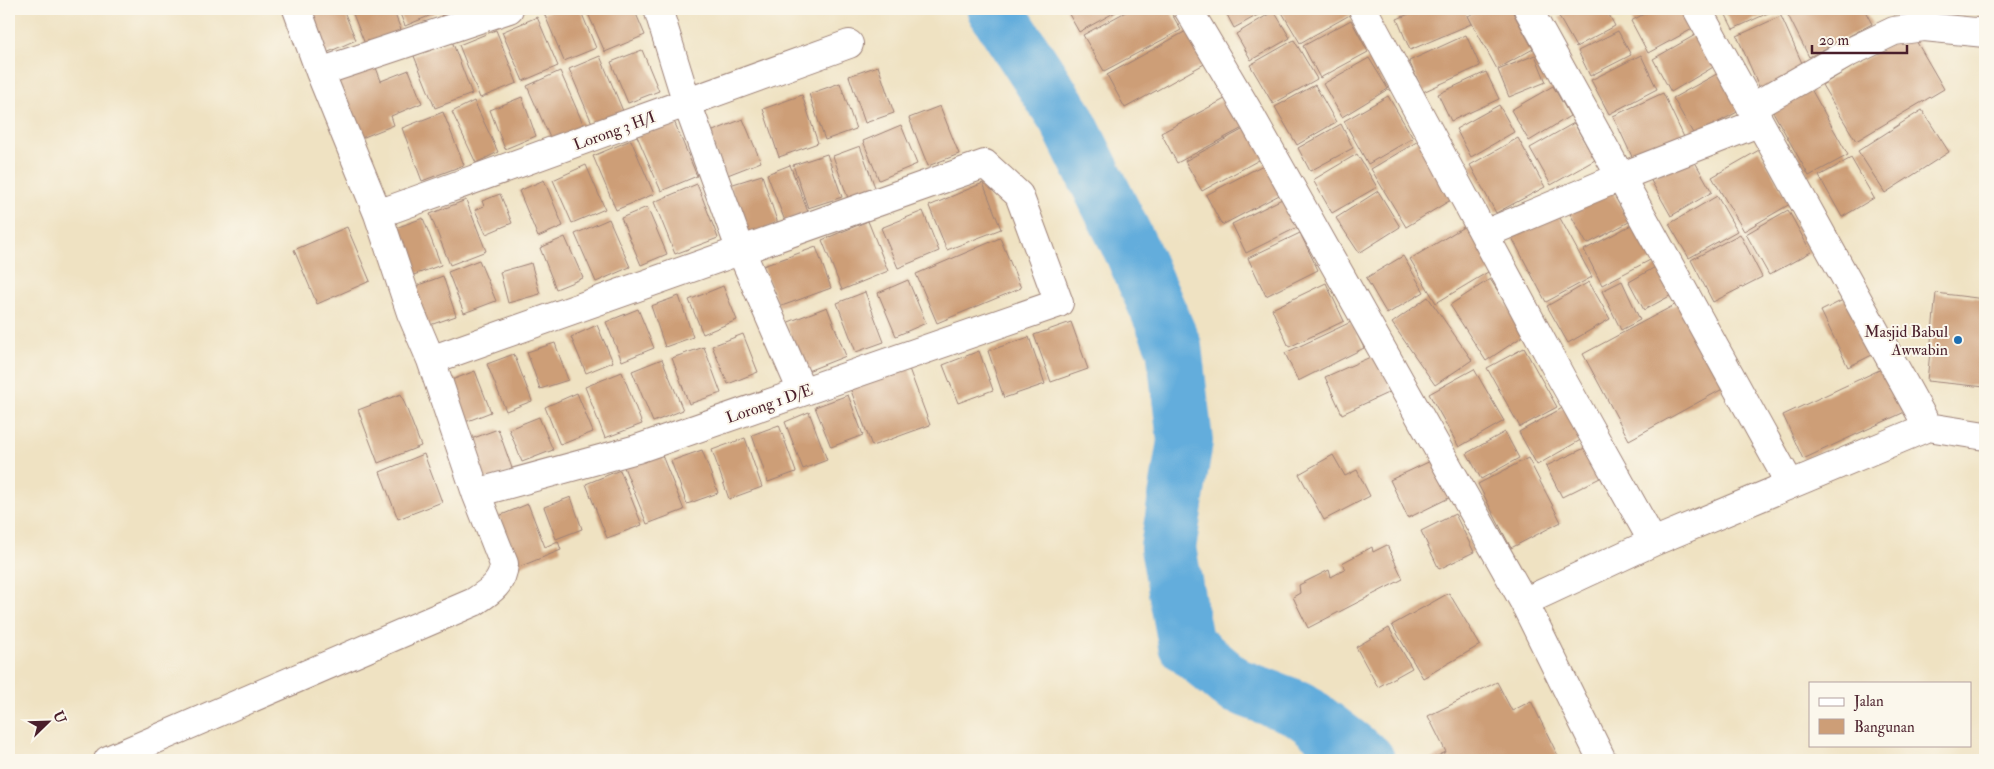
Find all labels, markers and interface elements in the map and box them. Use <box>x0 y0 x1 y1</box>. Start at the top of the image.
scale bar <box>1812 22 1906 54</box>
text: 20 m <box>1819 31 1849 50</box>
street label: Lorong 3 H/I <box>571 107 658 155</box>
place label: Masjid Babul Awwabin <box>1864 322 1948 360</box>
marker: Masjid Babul Awwabin <box>1952 334 1964 346</box>
street label: Lorong 1 D/E <box>723 380 815 428</box>
legend <box>1809 682 1972 746</box>
text: Jalan <box>1853 692 1884 712</box>
north arrow <box>22 696 72 746</box>
text: U <box>49 708 70 726</box>
text: Bangunan <box>1854 718 1915 737</box>

